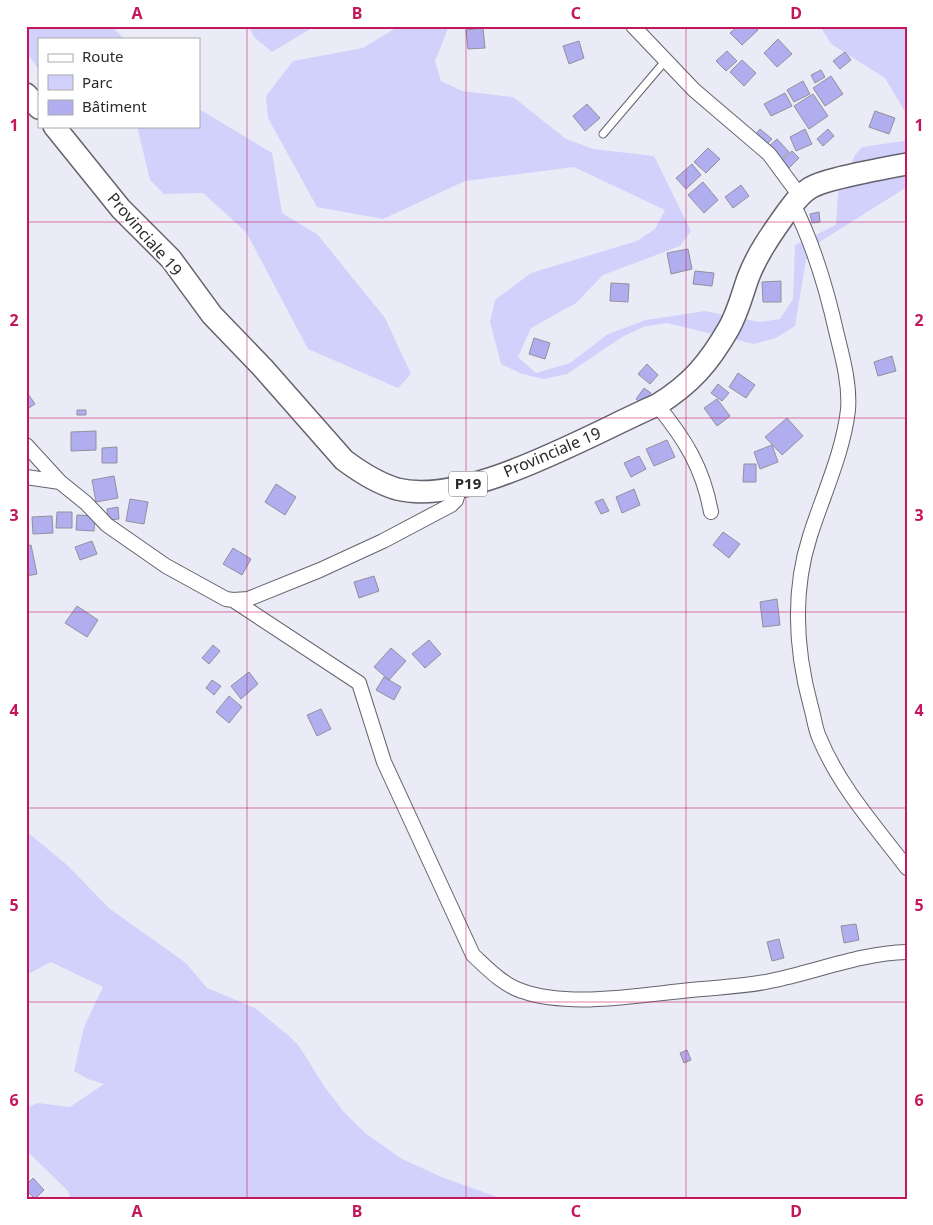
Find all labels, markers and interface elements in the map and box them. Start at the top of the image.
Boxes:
text: A [131,2,143,24]
text: B [352,2,362,24]
text: C [571,2,581,24]
text: D [790,2,802,24]
legend [38,38,200,128]
text: Route [82,46,124,66]
text: Parc [82,72,113,92]
text: Bâtiment [82,96,147,116]
text: 1 [9,114,19,136]
text: 1 [914,114,924,136]
street label: Provinciale 19 [103,188,187,280]
text: 2 [9,309,19,331]
text: 2 [914,309,924,331]
street label: Provinciale 19 [500,422,604,482]
road number: P19 [449,472,487,496]
text: 3 [9,504,19,526]
text: 3 [914,504,924,526]
text: 4 [9,699,19,721]
text: 4 [914,699,924,721]
text: 5 [9,894,19,916]
text: 5 [914,894,924,916]
text: 6 [9,1089,19,1111]
text: 6 [914,1089,924,1111]
text: A [131,1200,143,1222]
text: B [352,1200,362,1222]
text: C [571,1200,581,1222]
text: D [790,1200,802,1222]

